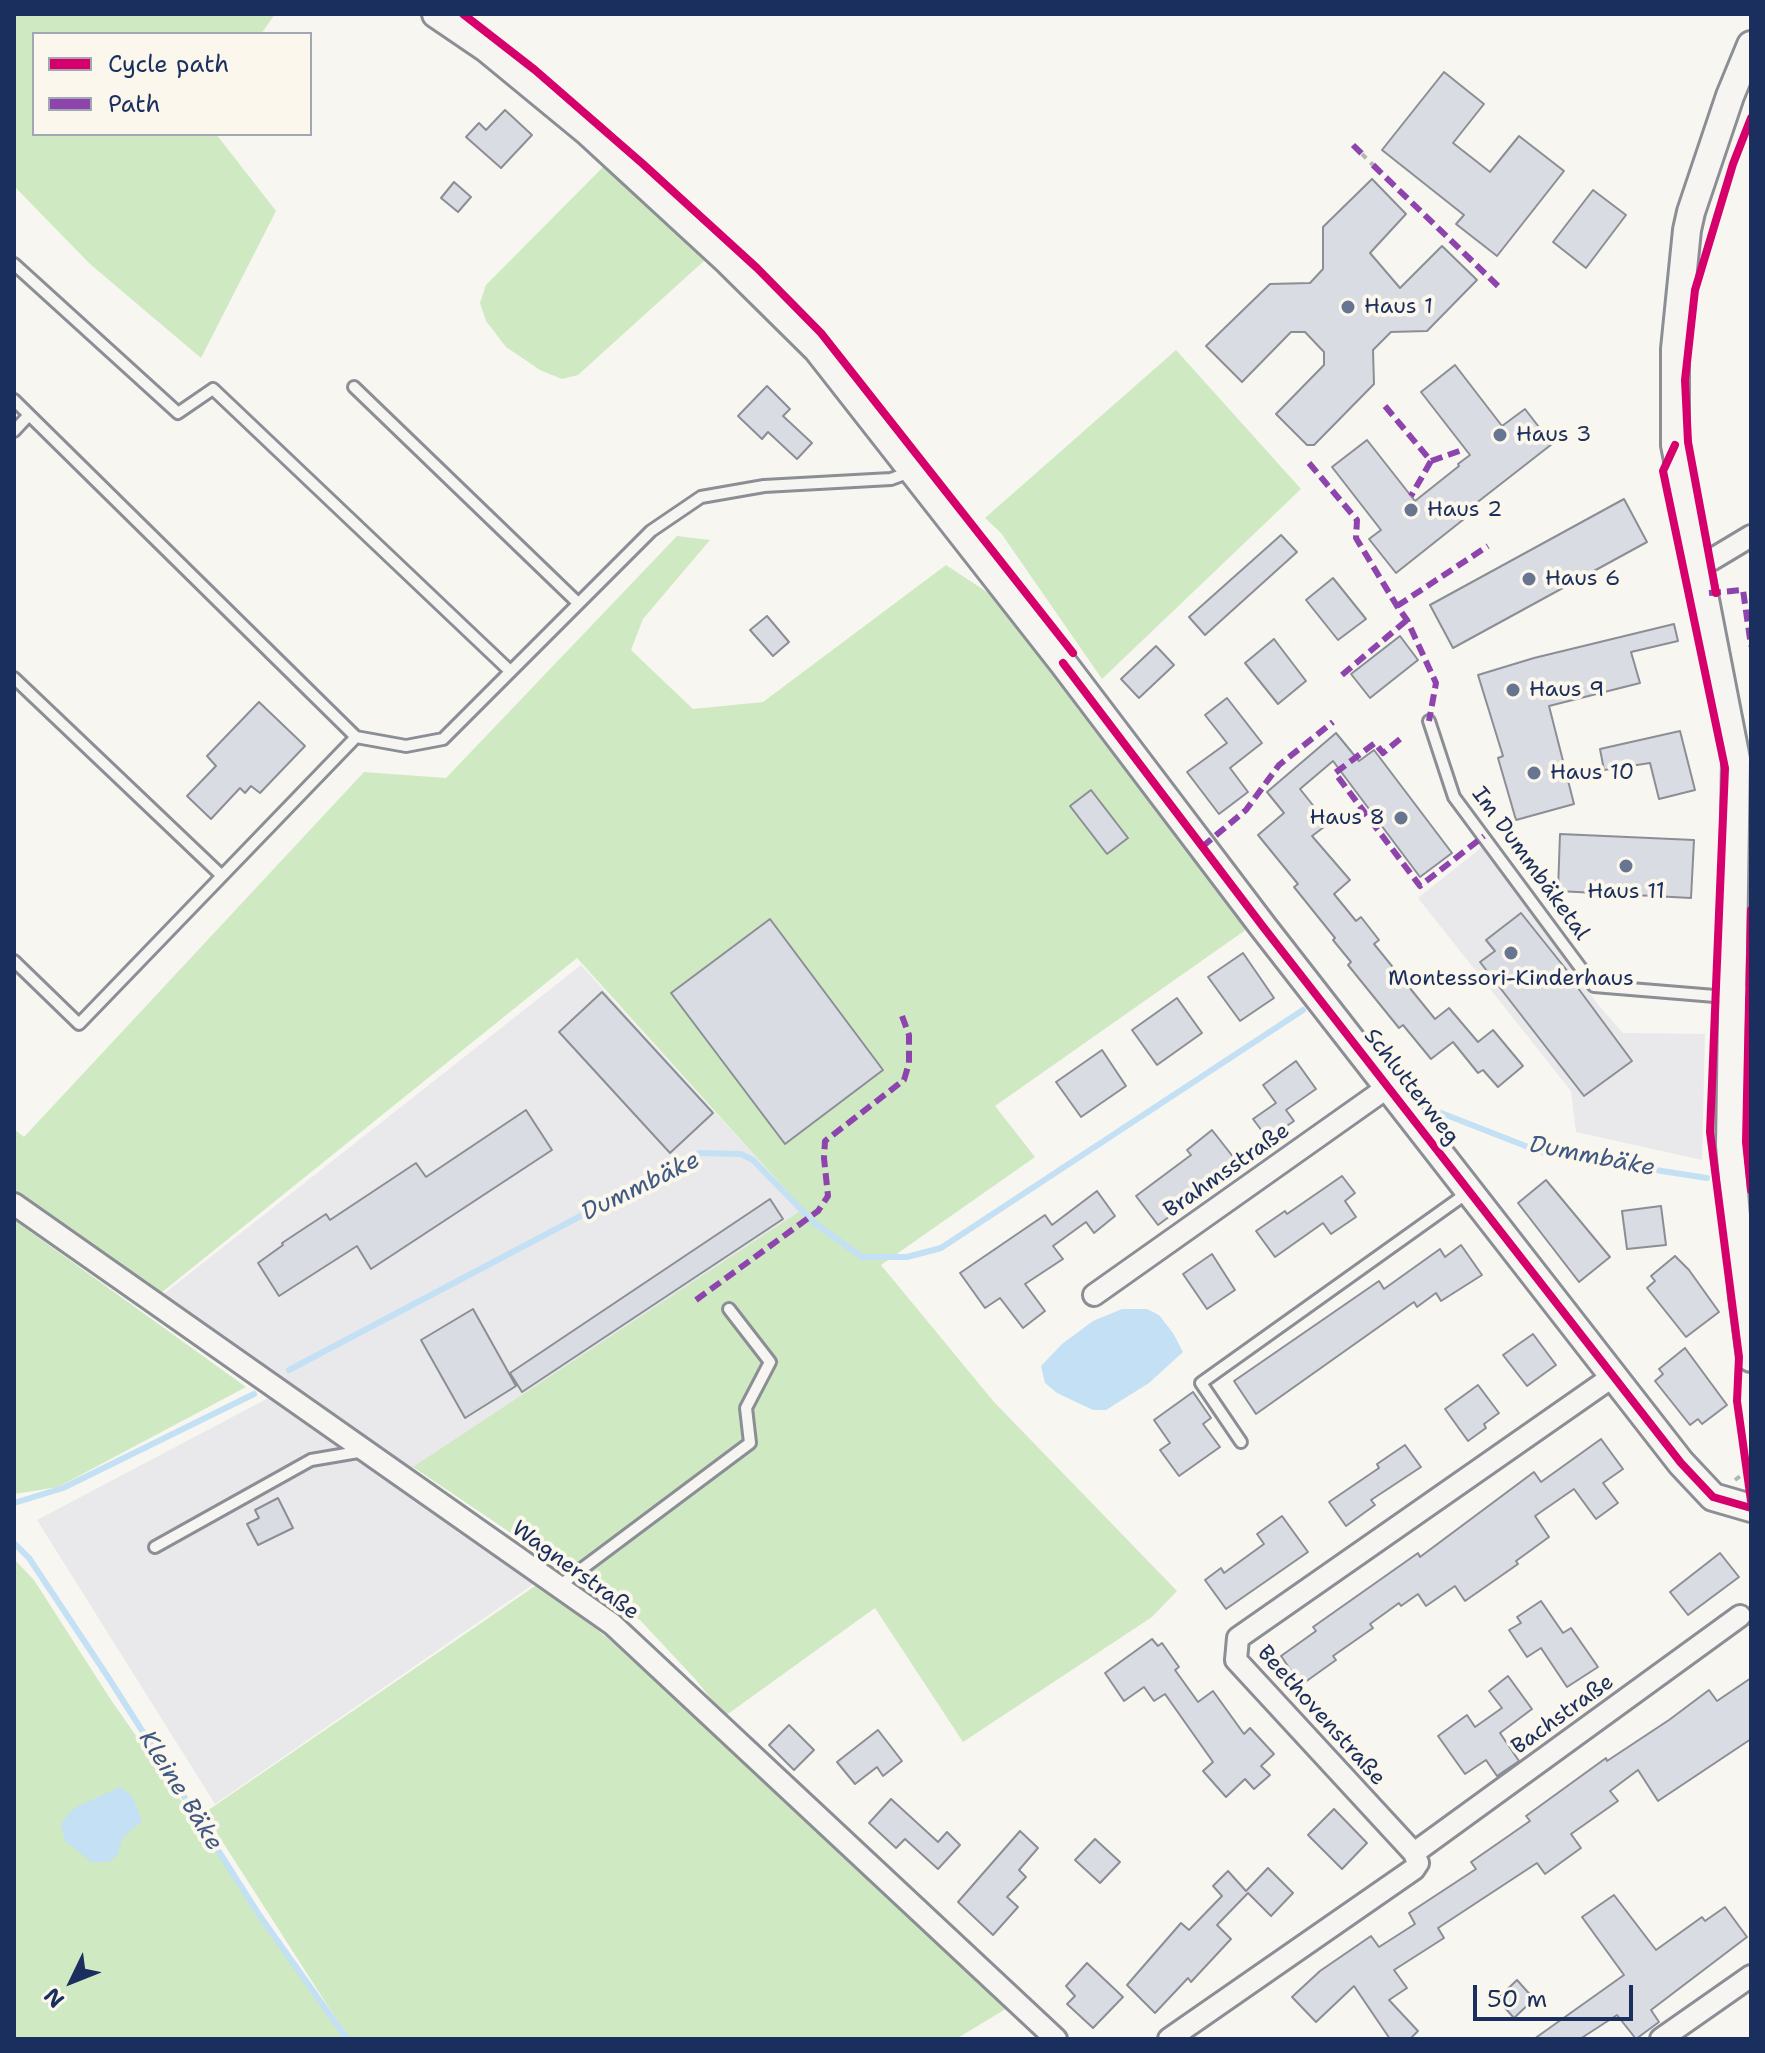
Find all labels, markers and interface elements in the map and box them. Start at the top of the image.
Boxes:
legend [32,32,312,136]
text: Cycle path [108,48,229,80]
text: Path [108,88,160,120]
place label: Haus 1 [1364,294,1433,320]
marker: Haus 1 [1339,298,1357,316]
place label: Haus 3 [1516,422,1591,448]
marker: Haus 3 [1491,426,1509,444]
place label: Haus 2 [1427,497,1502,523]
marker: Haus 2 [1402,501,1420,519]
place label: Haus 6 [1545,566,1620,592]
marker: Haus 6 [1520,570,1538,588]
place label: Haus 9 [1529,677,1604,703]
marker: Haus 9 [1504,681,1522,699]
place label: Haus 10 [1550,760,1634,786]
marker: Haus 10 [1525,764,1543,782]
street label: Im Dummbäketal [1466,782,1594,946]
place label: Haus 8 [1310,805,1385,831]
marker: Haus 8 [1392,809,1410,827]
marker: Haus 11 [1617,857,1635,875]
place label: Haus 11 [1587,879,1665,905]
marker: Montessori-Kinderhaus [1502,944,1520,962]
place label: Montessori-Kinderhaus [1388,966,1634,992]
street label: Schlutterweg [1358,1024,1464,1150]
street label: Brahmsstraße [1159,1118,1295,1224]
water label: Dummbäke [1527,1131,1657,1183]
water label: Dummbäke [577,1146,705,1228]
street label: Wagnerstraße [506,1516,644,1626]
street label: Beethovenstraße [1251,1641,1391,1791]
street label: Bachstraße [1507,1669,1619,1761]
water label: Kleine Bäke [132,1726,228,1856]
north arrow [32,1941,112,2021]
scale bar [1477,1969,1637,2019]
text: N [38,1981,71,2014]
text: 50 m [1487,1983,1547,2015]

